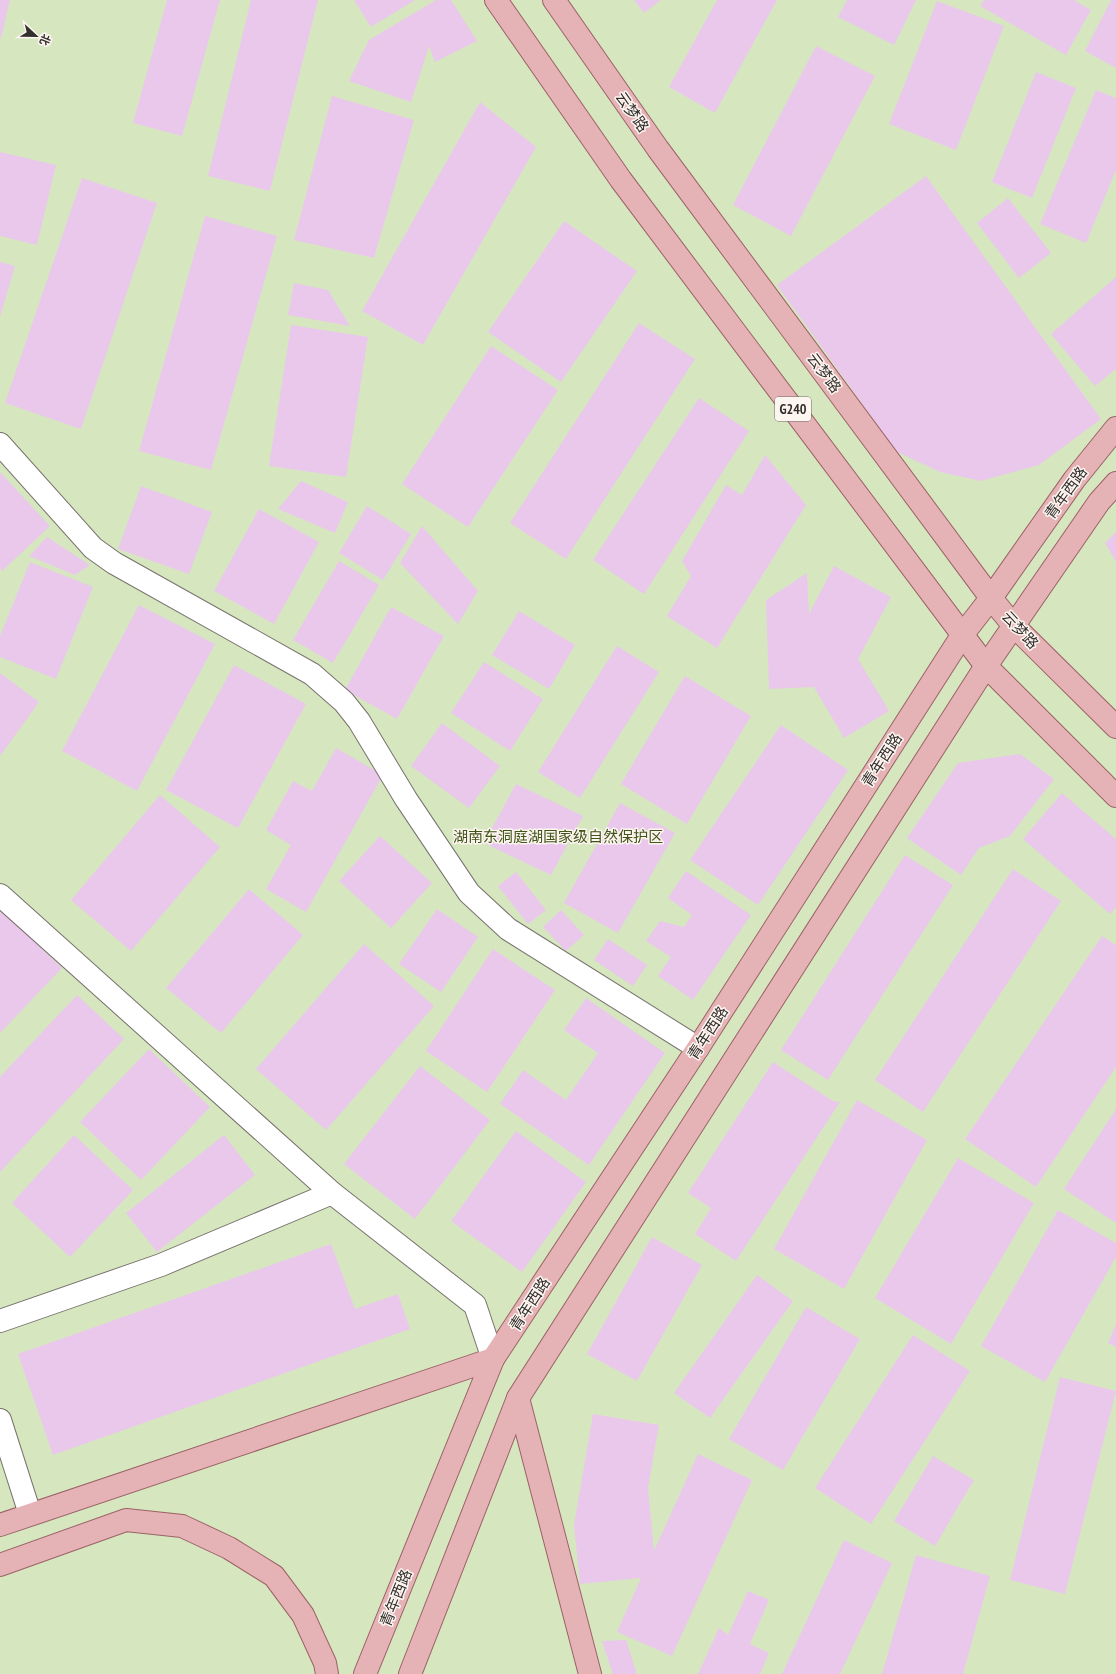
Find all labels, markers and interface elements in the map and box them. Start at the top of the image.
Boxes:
north arrow [16,16,56,56]
text: 北 [37,32,54,47]
street label: 云梦路 [612,88,653,136]
street label: 云梦路 [803,349,846,396]
road number: G240 [775,397,811,421]
street label: 青年西路 [1040,463,1091,523]
street label: 云梦路 [998,607,1043,653]
street label: 青年西路 [857,729,906,790]
park label: 湖南东洞庭湖国家级自然保护区 [453,827,663,846]
street label: 青年西路 [683,1002,732,1063]
street label: 青年西路 [505,1273,554,1334]
street label: 青年西路 [375,1566,416,1629]

